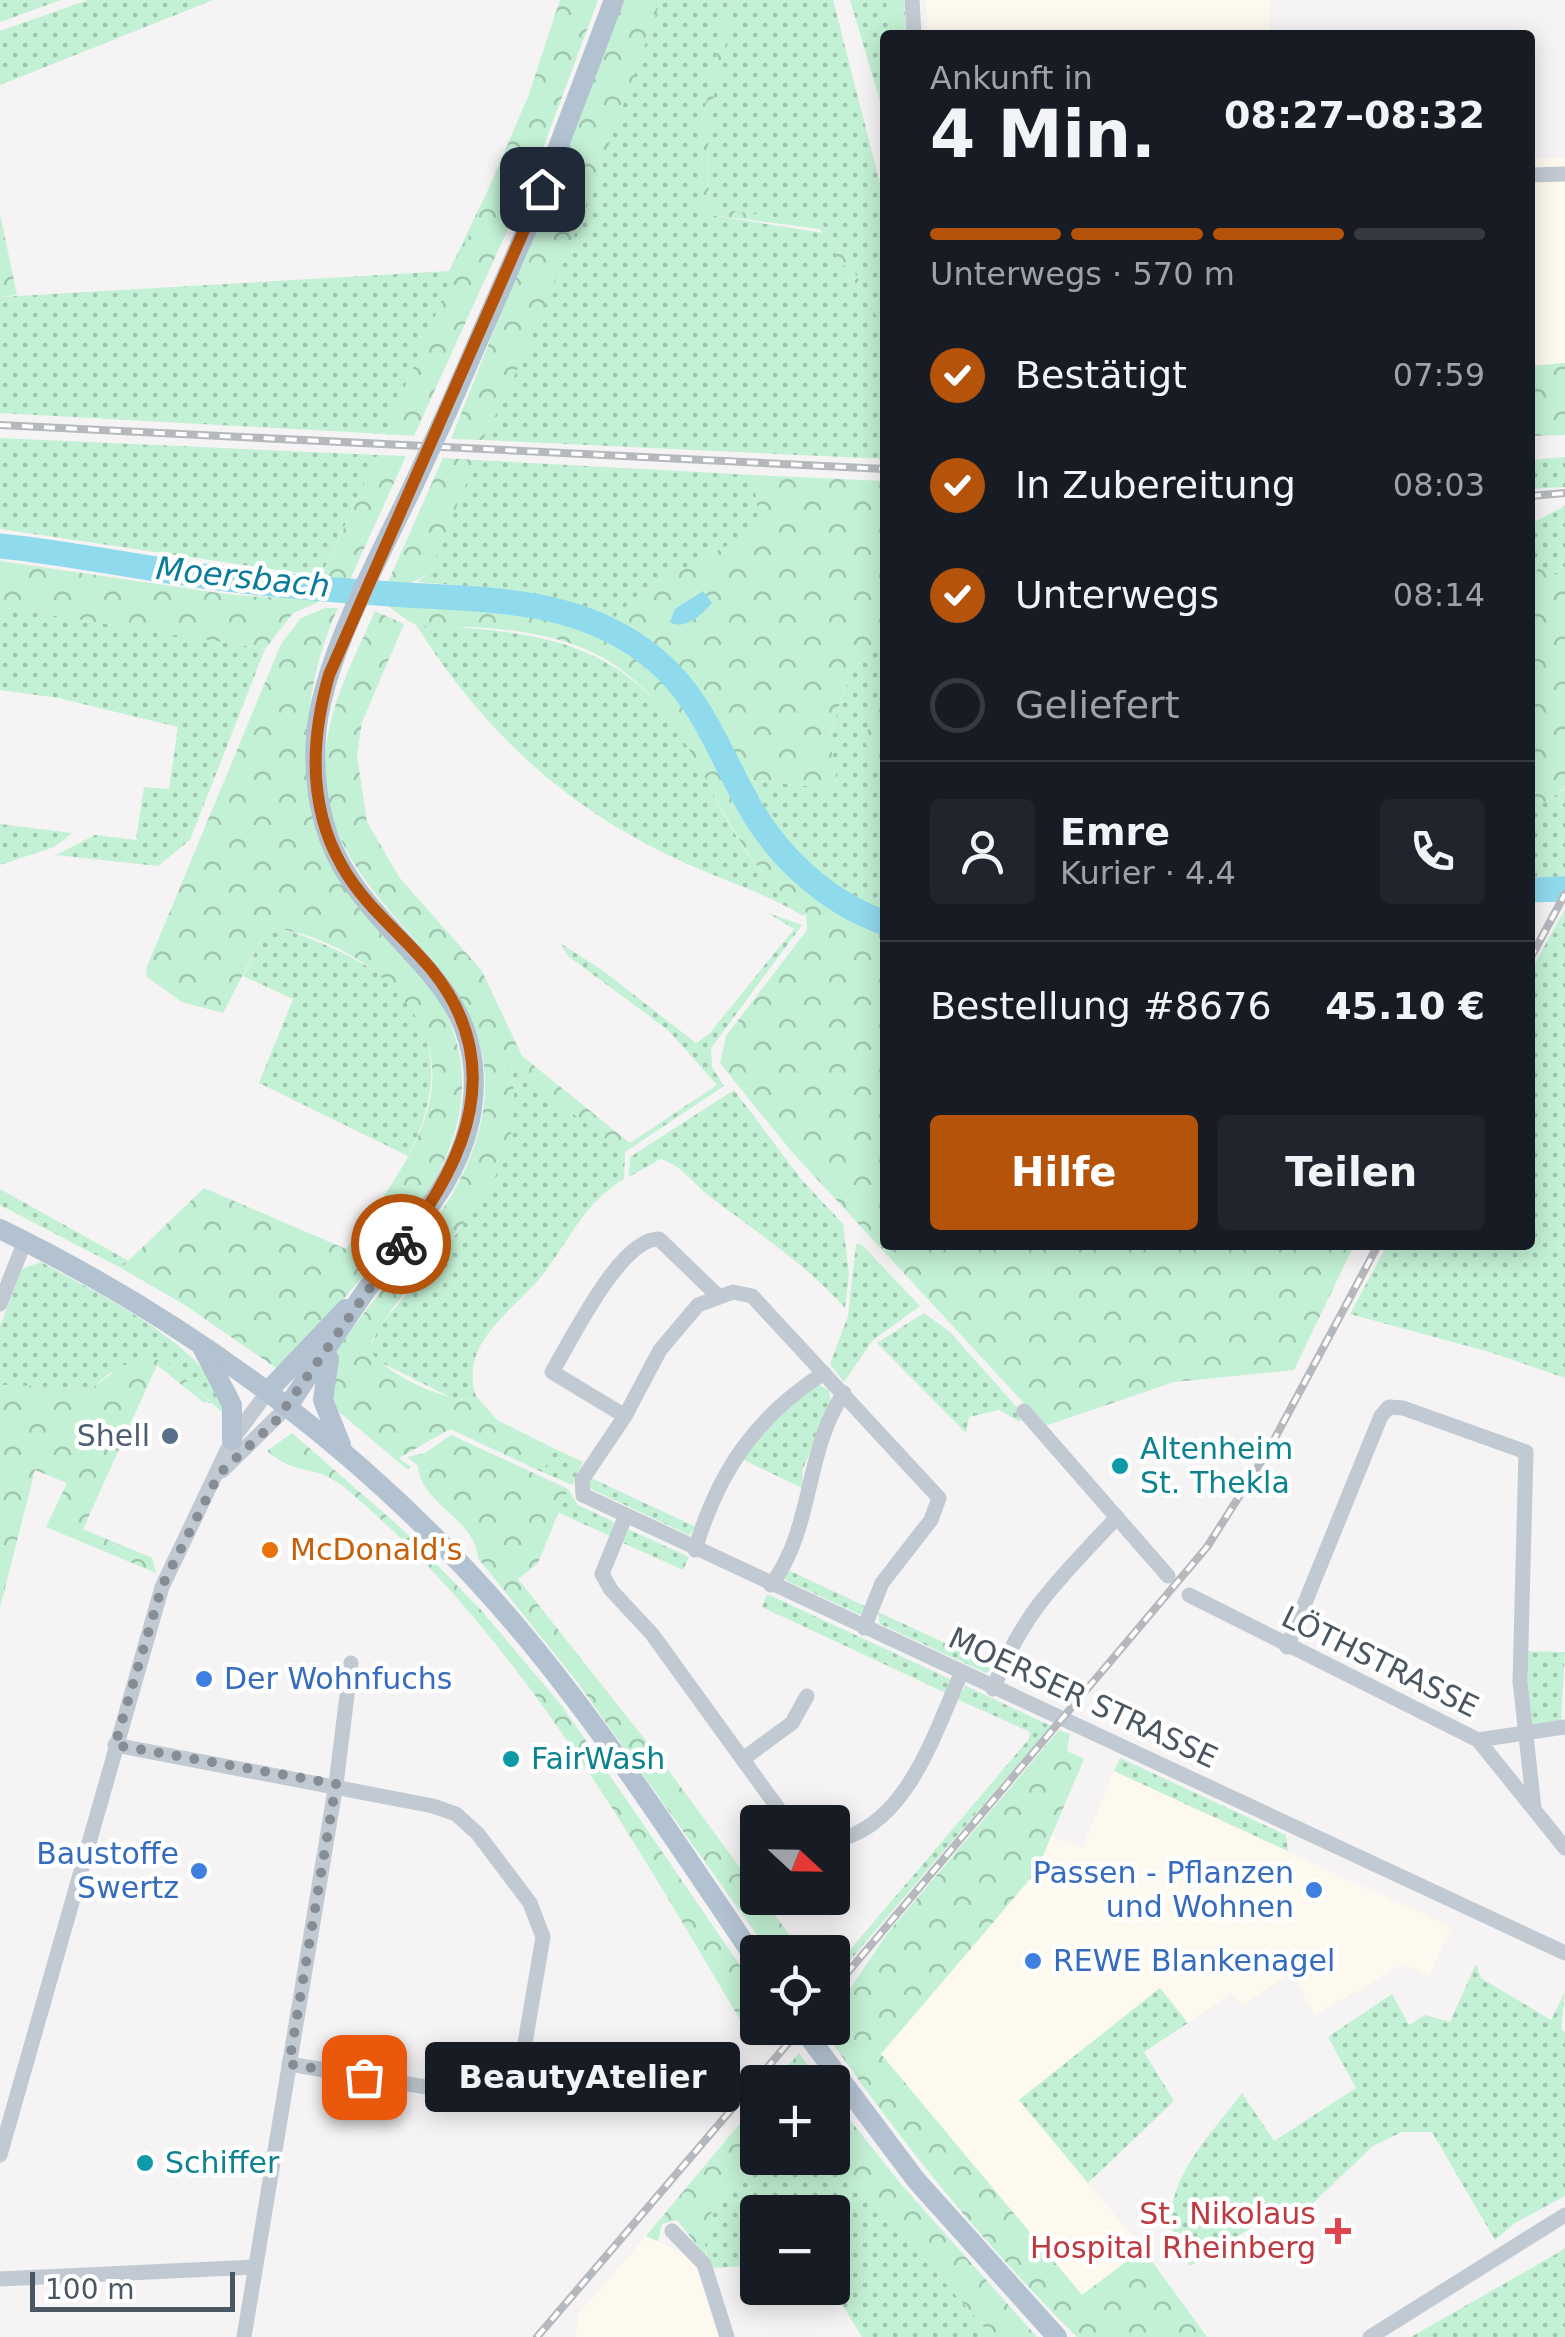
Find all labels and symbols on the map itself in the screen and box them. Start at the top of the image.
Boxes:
pin [500,147,585,232]
water label: Moersbach [154,549,332,605]
courier [351,1194,451,1294]
place label: Shell [77,1418,150,1453]
marker: Shell [159,1425,181,1447]
place label: Altenheim St. Thekla [1140,1431,1293,1500]
marker: Altenheim St. Thekla [1109,1455,1131,1477]
place label: McDonald's [290,1532,463,1567]
marker: McDonald's [259,1539,281,1561]
street label: LÖTHSTRASSE [1276,1599,1484,1724]
street label: MOERSER STRASSE [943,1620,1223,1775]
place label: Der Wohnfuchs [224,1661,452,1696]
marker: Der Wohnfuchs [193,1668,215,1690]
place label: FairWash [531,1741,665,1776]
marker: FairWash [500,1748,522,1770]
north arrow [740,1805,850,1915]
place label: Baustoffe Swertz [36,1836,179,1905]
place label: Passen - Pflanzen und Wohnen [1033,1855,1294,1924]
marker: Baustoffe Swertz [188,1860,210,1882]
marker: Passen - Pflanzen und Wohnen [1303,1879,1325,1901]
place label: REWE Blankenagel [1053,1943,1335,1978]
marker: REWE Blankenagel [1022,1950,1044,1972]
pin [322,2035,407,2120]
callout: BeautyAtelier [424,2042,739,2112]
place label: Schiffer [165,2145,280,2180]
marker: Schiffer [134,2152,156,2174]
place label: St. Nikolaus Hospital Rheinberg [1030,2196,1316,2265]
marker: St. Nikolaus Hospital Rheinberg [1325,2218,1351,2244]
scale bar [30,2267,235,2312]

